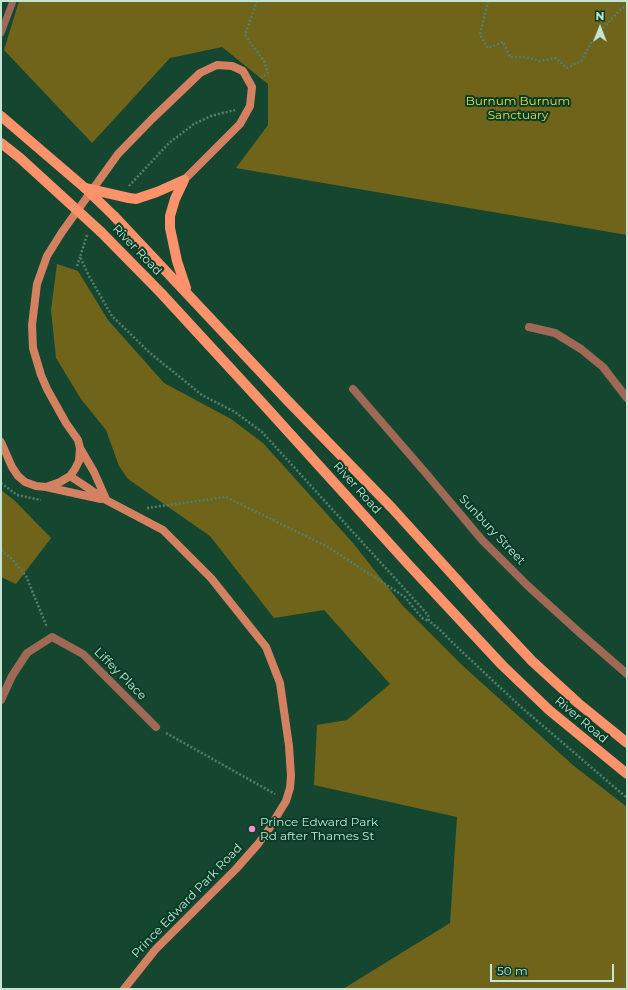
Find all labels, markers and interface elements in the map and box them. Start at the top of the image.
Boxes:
north arrow [580,8,620,48]
text: N [596,9,604,23]
park label: Burnum Burnum Sanctuary [466,94,570,122]
street label: River Road [109,222,165,278]
street label: River Road [330,459,384,517]
street label: Sunbury Street [456,492,528,568]
street label: Liffey Place [91,645,149,703]
street label: River Road [552,694,610,746]
place label: Prince Edward Park Rd after Thames St [260,815,378,843]
marker: Prince Edward Park Rd after Thames St [247,824,257,834]
street label: Prince Edward Park Road [129,841,245,961]
scale bar [492,956,616,982]
text: 50 m [497,963,528,978]

